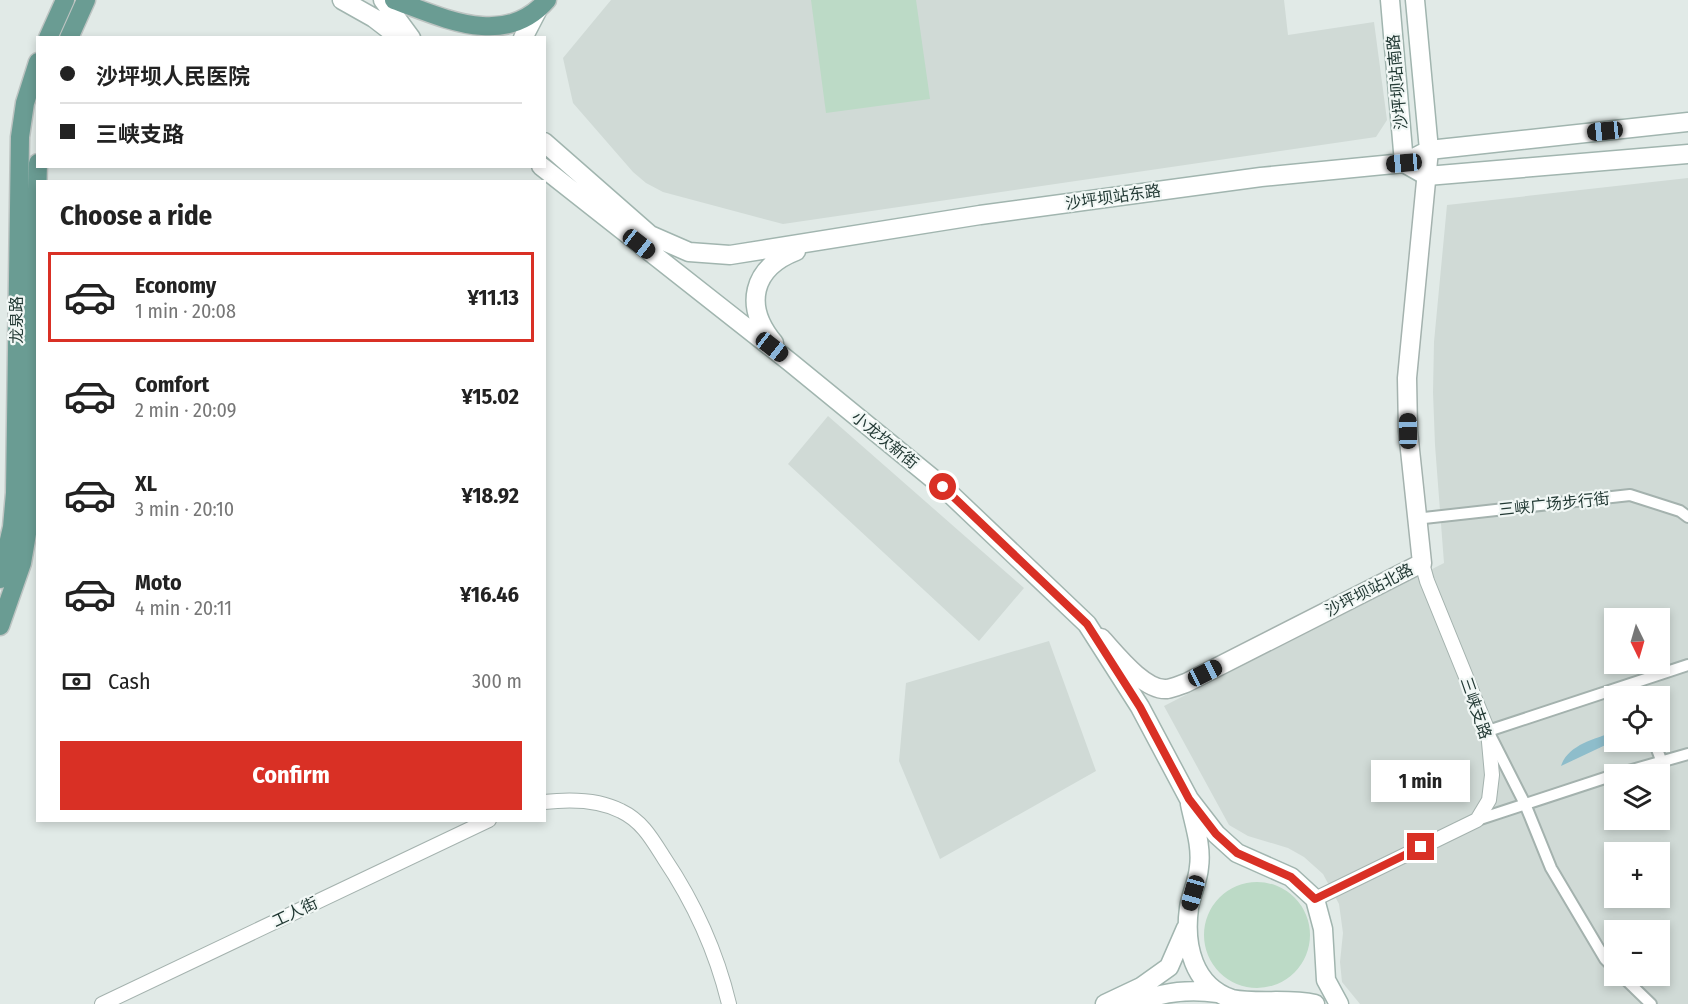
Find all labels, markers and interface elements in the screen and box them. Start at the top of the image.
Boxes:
street label: 沙坪坝站南路 [1383,33,1411,131]
text: 沙坪坝人民医院 [96,63,250,90]
car [1586,120,1624,142]
text: 三峡支路 [96,121,184,148]
car [1385,152,1423,174]
street label: 沙坪坝站东路 [1064,181,1162,213]
text: Choose a ride [60,200,212,232]
car [619,226,659,262]
icon: car [63,270,117,324]
text: Economy [135,272,216,299]
text: ¥11.13 [468,284,519,311]
street label: 龙泉路 [7,296,26,344]
text: 1 min · 20:08 [135,299,236,323]
car [752,329,792,365]
icon: car [63,369,117,423]
text: Comfort [135,371,209,398]
text: ¥15.02 [461,383,519,410]
text: 2 min · 20:09 [135,398,237,422]
street label: 小龙坎新街 [848,407,922,473]
car [1399,413,1417,449]
icon: car [63,468,117,522]
text: XL [135,470,157,497]
route start [929,473,956,500]
text: ¥18.92 [462,482,519,509]
street label: 三峡广场步行街 [1497,489,1611,519]
text: 3 min · 20:10 [135,497,234,521]
street label: 沙坪坝站北路 [1322,560,1416,620]
icon: car [63,567,117,621]
text: Moto [135,569,182,596]
text: ¥16.46 [460,581,519,608]
text: 4 min · 20:11 [135,596,232,620]
north arrow [1604,608,1670,674]
map controls [1604,608,1670,986]
car [1185,657,1225,689]
icon: cash [60,665,93,698]
text: Cash [108,668,151,695]
text: 300 m [472,669,522,693]
street label: 三峡支路 [1457,675,1495,741]
button: locate [1604,686,1670,752]
button: Confirm [60,741,522,810]
callout: 1 min [1372,760,1470,802]
button: layers [1604,764,1670,830]
text: 1 min [1399,769,1442,793]
route end [1407,833,1434,860]
button: + [1604,842,1670,908]
car [1179,873,1207,913]
street label: 工人街 [269,893,321,931]
button: − [1604,920,1670,986]

